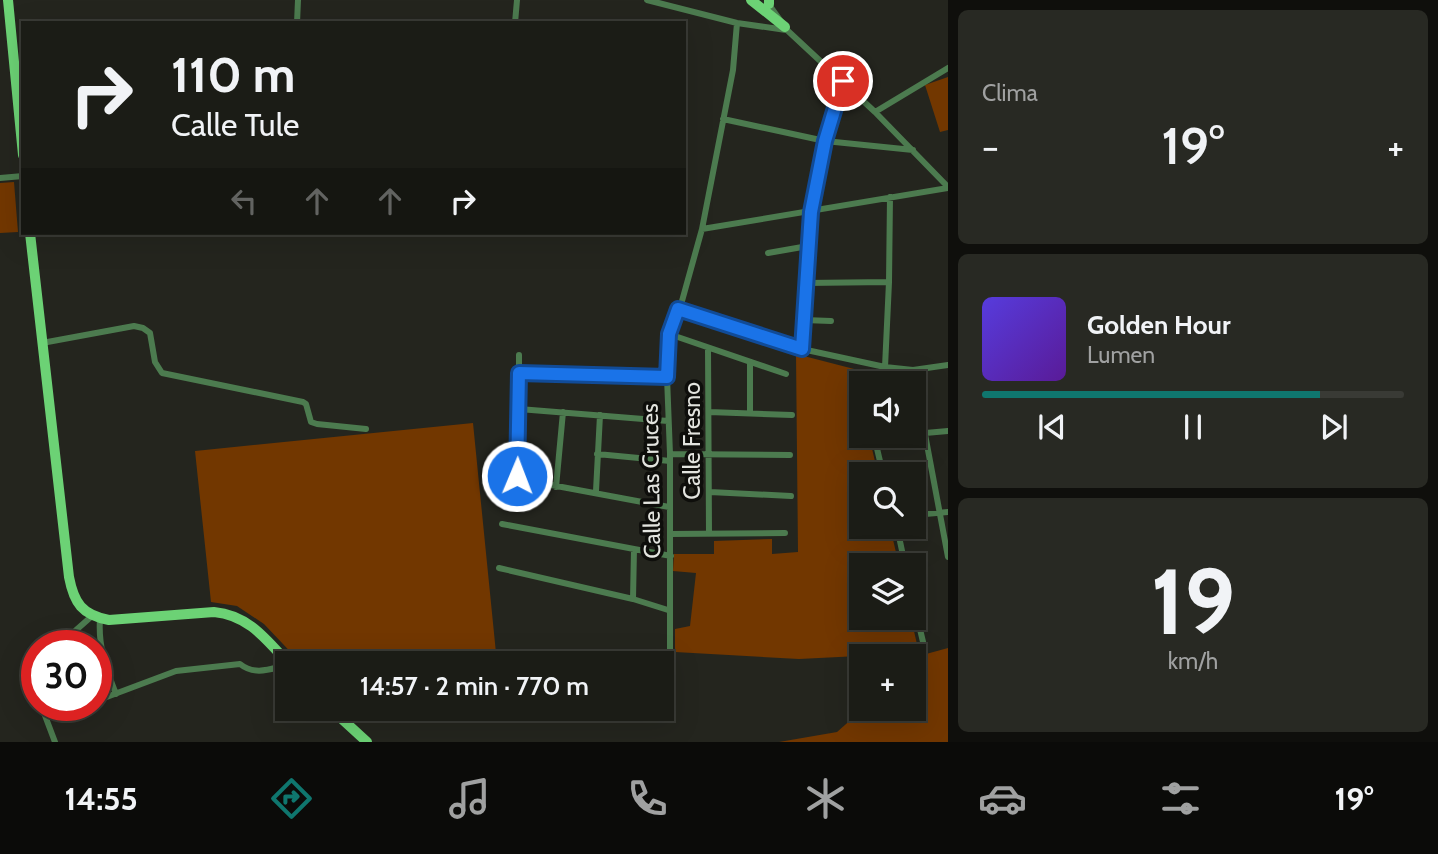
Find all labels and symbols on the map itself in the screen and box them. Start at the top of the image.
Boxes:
pin [813,51,873,111]
street label: Calle Fresno [678,382,706,500]
street label: Calle Las Cruces [636,403,666,559]
position arrow [480,439,554,513]
speed limit sign: 30 [21,630,112,721]

